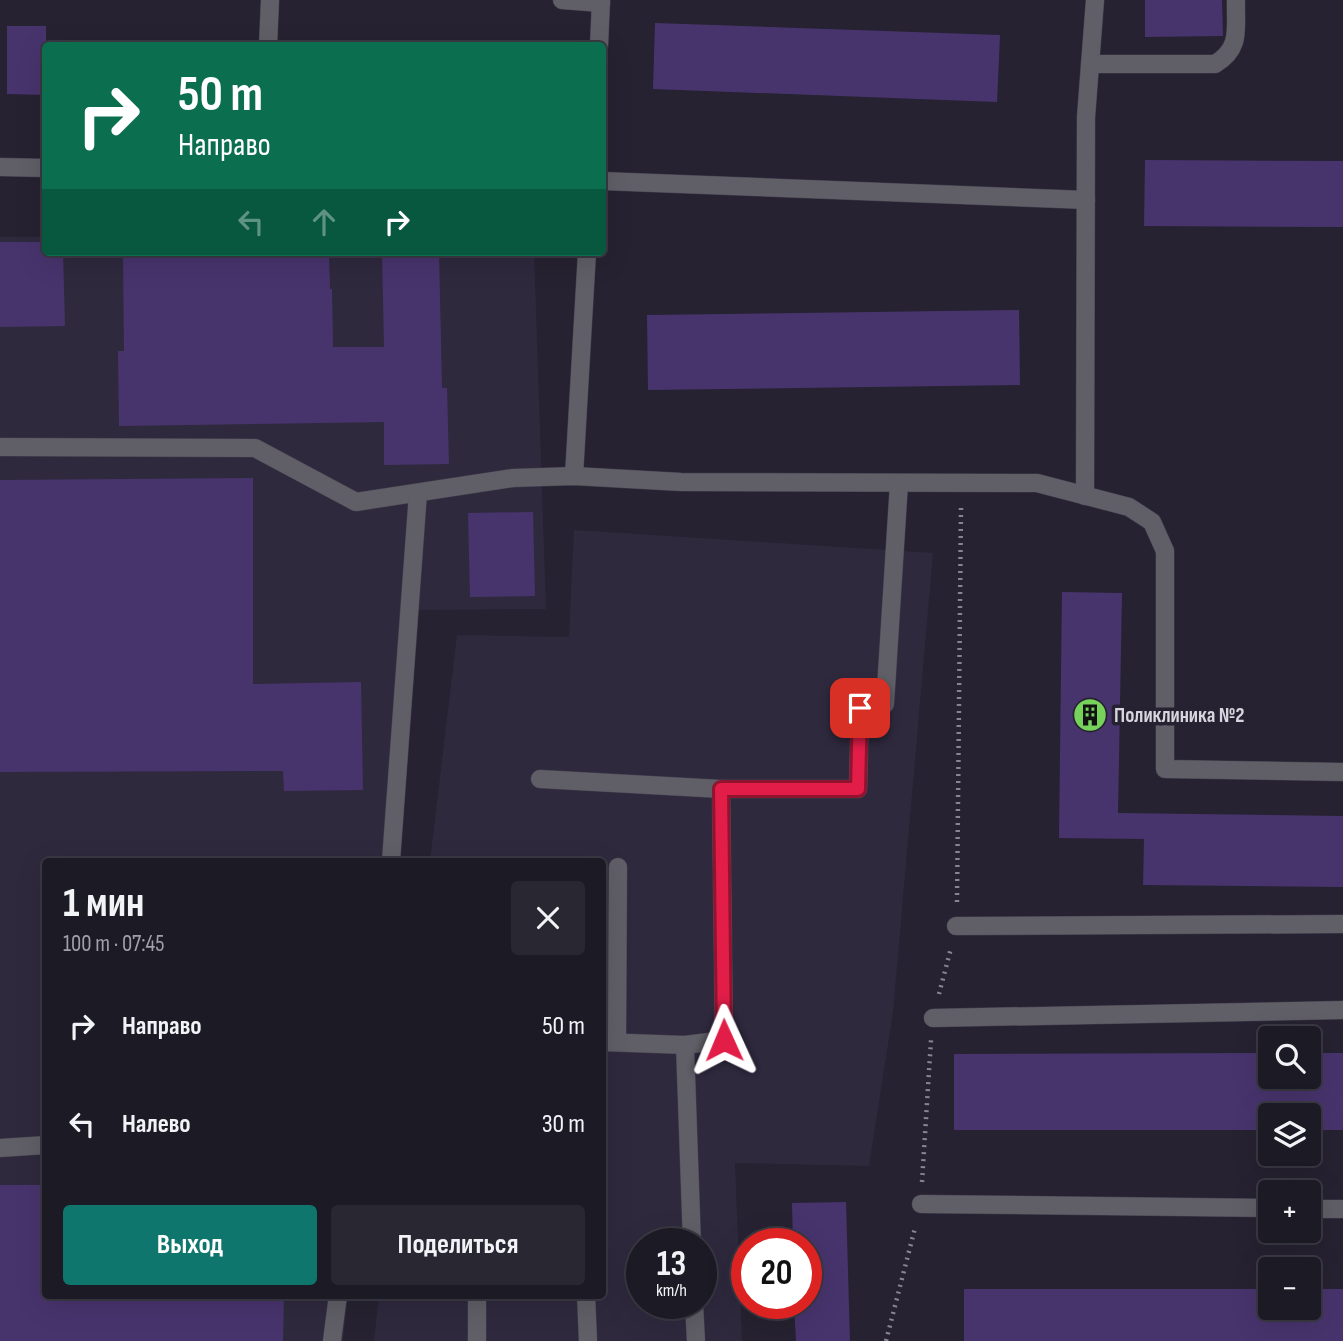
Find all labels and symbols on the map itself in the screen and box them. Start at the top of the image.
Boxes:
pin [830,678,890,738]
building icon: Поликлиника №2 [1071,696,1109,734]
place label: Поликлиника №2 [1114,703,1244,728]
position arrow [687,1003,761,1077]
speed limit sign: 20 [731,1228,822,1319]

